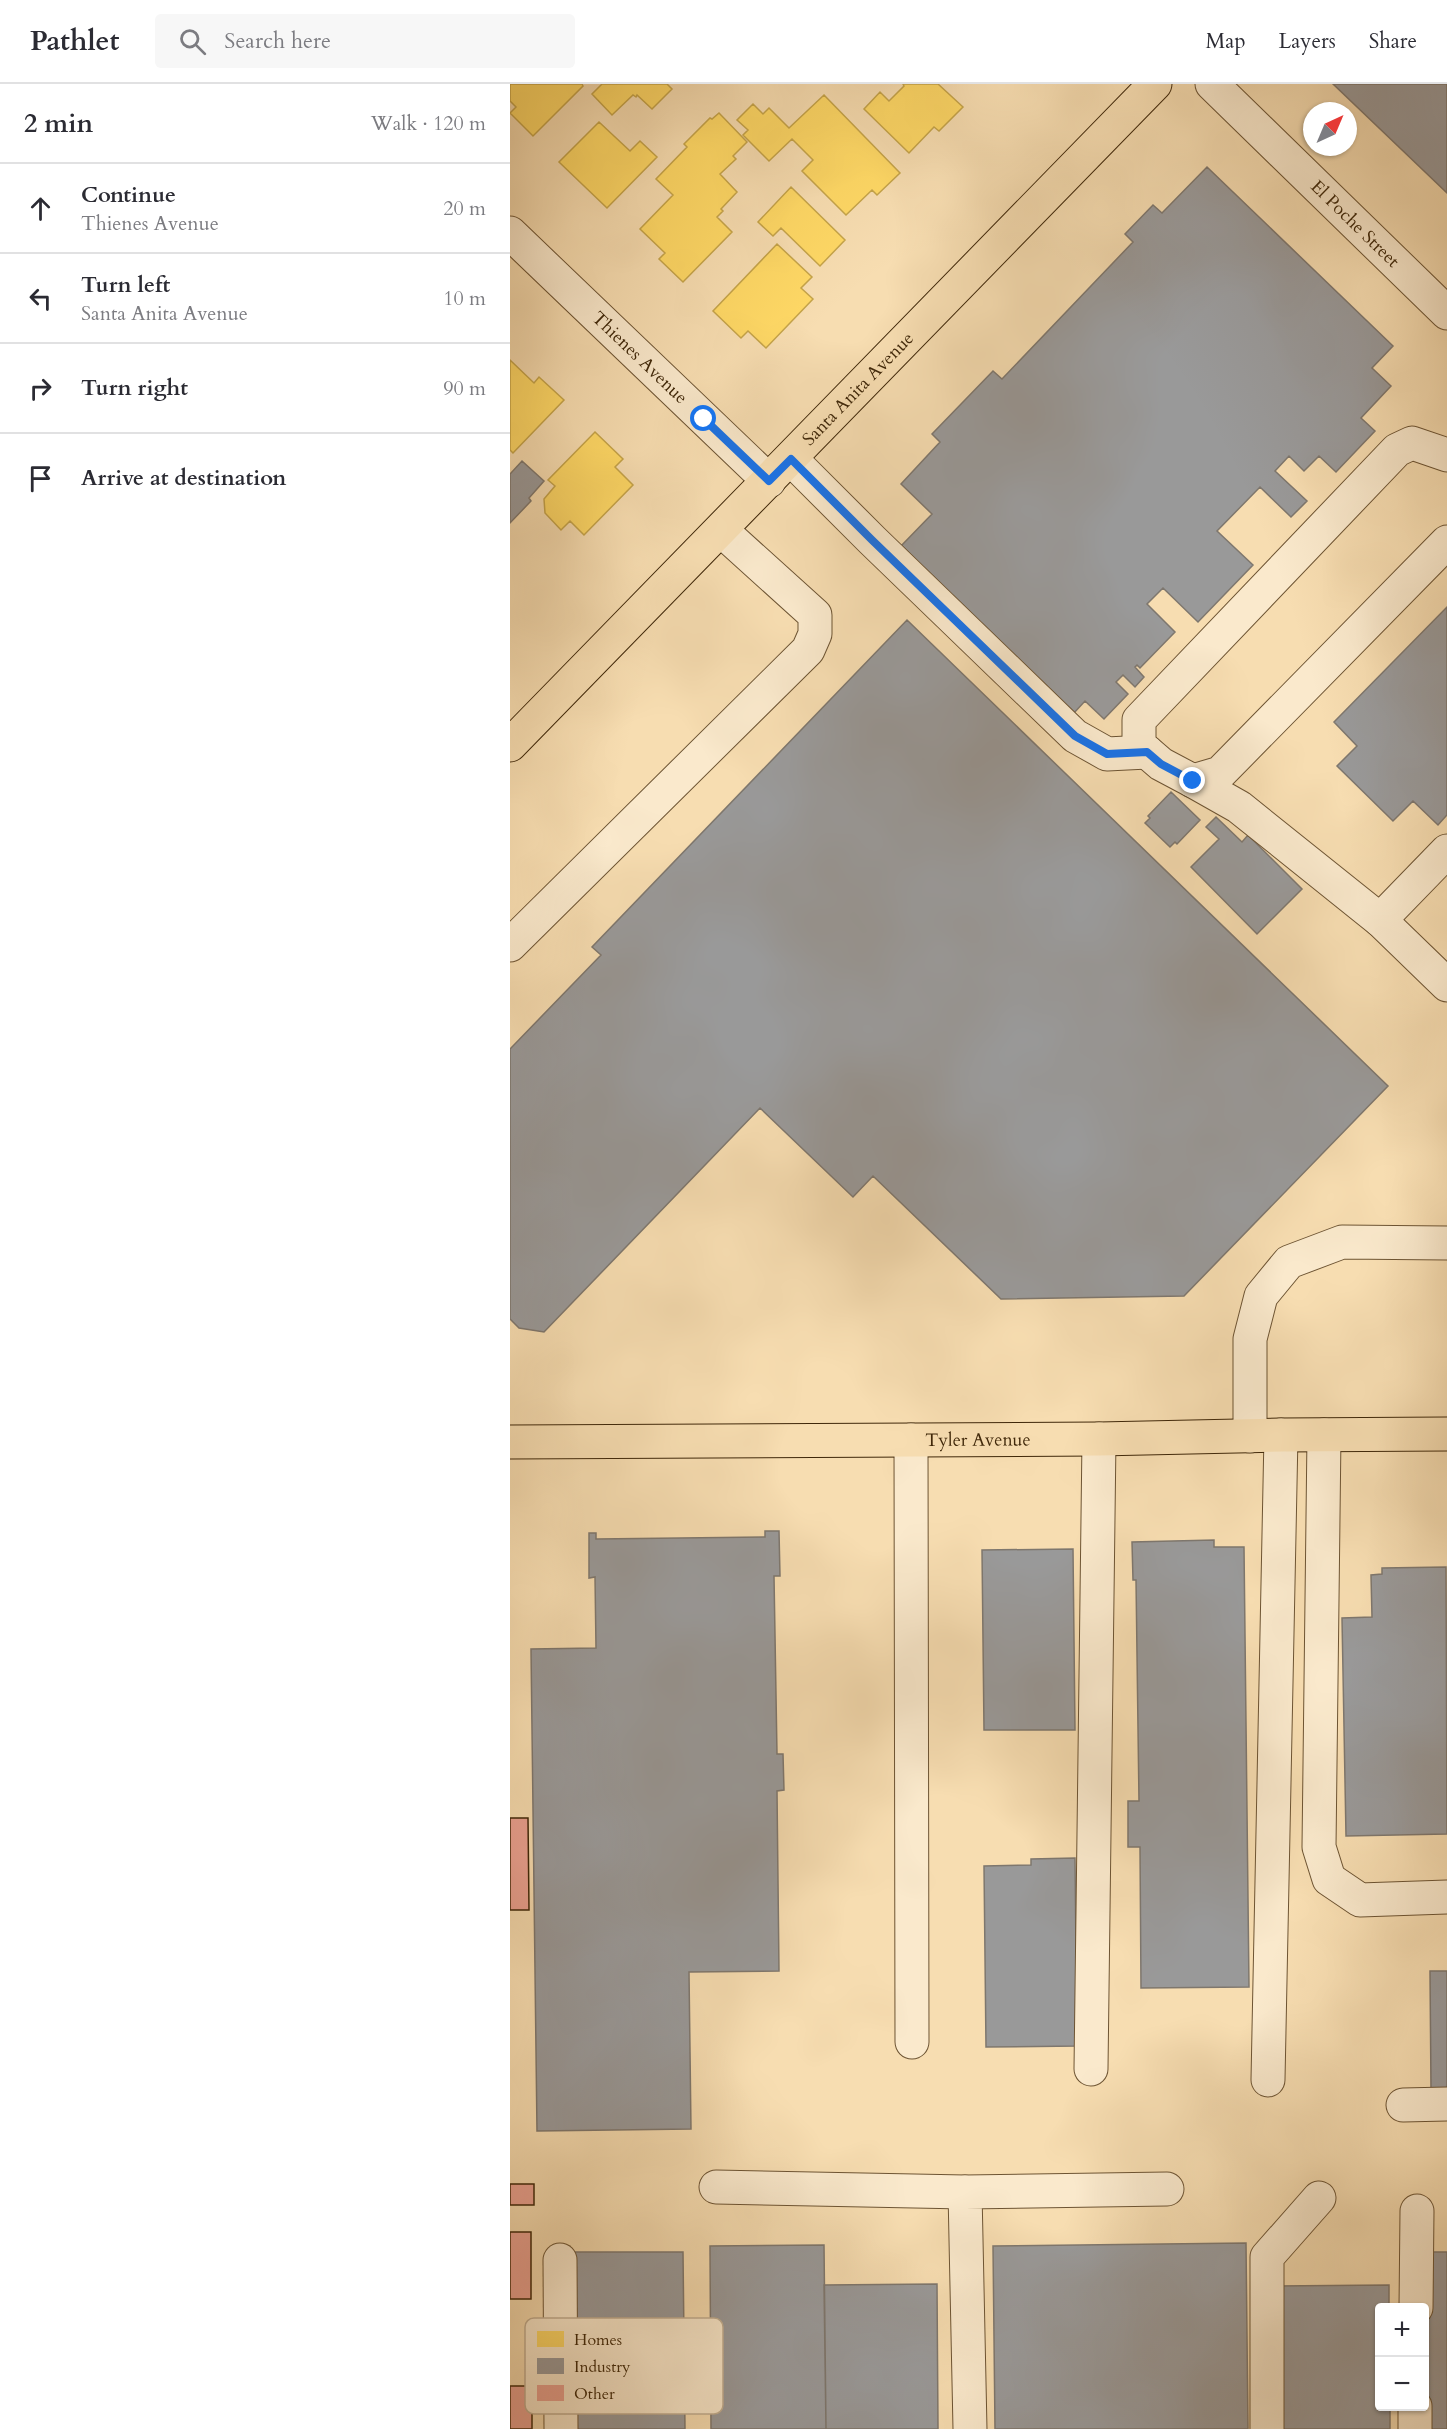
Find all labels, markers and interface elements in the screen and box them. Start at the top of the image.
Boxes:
search box [155,14,575,68]
text: Pathlet [30,22,119,60]
icon: search [176,25,209,58]
text: Search here [224,26,331,56]
text: Map [1206,27,1246,56]
text: Layers [1279,27,1336,56]
text: Share [1369,27,1417,56]
north arrow [1303,102,1357,156]
text: 2 min [24,106,93,141]
text: Walk · 120 m [371,110,486,137]
street label: El Poche Street [1305,175,1405,273]
text: Continue [81,180,176,210]
icon: ahead [24,192,57,225]
text: 20 m [443,195,486,222]
text: Thienes Avenue [81,210,219,237]
text: Turn left [81,270,170,300]
icon: left [24,282,57,315]
text: 10 m [443,285,486,312]
text: Santa Anita Avenue [81,300,248,327]
street label: Thienes Avenue [586,306,693,410]
street label: Santa Anita Avenue [797,326,920,451]
icon: right [24,372,57,405]
text: Turn right [81,373,188,403]
text: 90 m [443,375,486,402]
route start [690,405,716,431]
icon: arrive [24,462,57,495]
text: Arrive at destination [81,463,286,493]
route end [1179,767,1205,793]
street label: Tyler Avenue [925,1427,1031,1453]
map controls [1375,2303,1429,2411]
button: + [1375,2303,1429,2357]
legend [525,2318,723,2414]
text: Homes [574,2329,622,2351]
text: Industry [574,2356,631,2378]
button: − [1375,2357,1429,2411]
text: Other [574,2383,615,2405]

